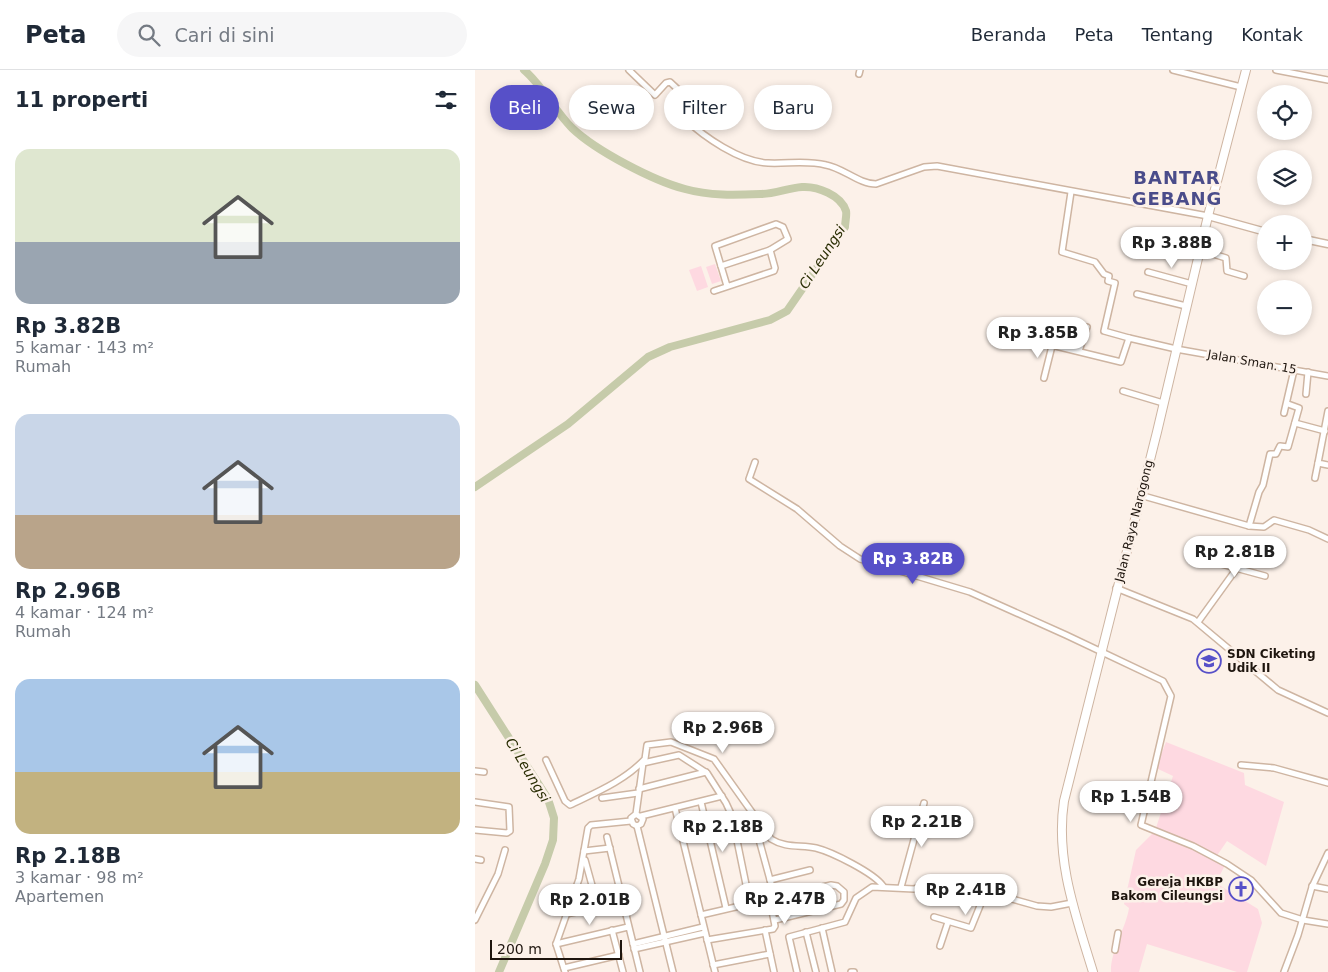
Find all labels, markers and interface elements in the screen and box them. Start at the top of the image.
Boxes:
search box [117,12,467,57]
text: Peta [25,21,87,49]
icon: search [135,21,163,49]
text: Cari di sini [175,24,274,46]
text: Beranda [971,24,1046,45]
text: Peta [1074,24,1114,45]
text: Tentang [1142,24,1213,45]
text: Kontak [1241,24,1303,45]
chip: Beli [490,85,559,130]
chip: Sewa [569,85,654,130]
chip: Filter [664,85,744,130]
chip: Baru [754,85,832,130]
map controls [1257,85,1312,335]
button: locate [1257,85,1312,140]
icon: filters [432,86,460,114]
text: 11 properti [15,88,148,112]
button: layers [1257,150,1312,205]
district label: BANTAR GEBANG [1132,167,1222,209]
icon: home [193,182,283,272]
button: + [1257,215,1312,270]
water label: Ci Leungsi [796,222,848,292]
pin: Rp 3.88B [1120,226,1224,269]
text: Rp 3.88B [1131,233,1213,252]
button: − [1257,280,1312,335]
text: Rp 3.82B [15,314,121,338]
pin: Rp 3.85B [986,316,1090,359]
text: Rp 3.85B [997,323,1079,342]
text: 5 kamar · 143 m² [15,338,154,357]
street label: Jalan Sman. 15 [1205,347,1298,377]
text: Rumah [15,357,71,376]
icon: home [193,447,283,537]
street label: Jalan Raya Narogong [1112,459,1156,584]
pin: Rp 2.81B [1183,536,1287,578]
pin: Rp 3.82B [861,542,965,585]
text: Rp 2.81B [1194,542,1276,561]
text: Rp 3.82B [872,549,954,568]
text: Rp 2.96B [15,579,121,603]
text: 4 kamar · 124 m² [15,603,154,622]
text: Rumah [15,622,71,641]
place label: SDN Ciketing Udik II [1227,647,1316,675]
school or university icon: SDN Ciketing Udik II [1196,648,1222,674]
icon: home [193,712,283,802]
pin: Rp 2.96B [671,712,775,754]
text: Rp 2.96B [682,718,764,737]
water label: Ci Leungsi [503,735,554,805]
pin: Rp 1.54B [1079,780,1183,823]
text: Rp 1.54B [1090,787,1172,806]
pin: Rp 2.21B [870,806,974,848]
pin: Rp 2.18B [671,810,775,853]
text: Rp 2.21B [881,812,963,831]
text: Rp 2.18B [682,817,764,836]
text: Rp 2.18B [15,844,121,868]
text: 3 kamar · 98 m² [15,868,144,887]
pin: Rp 2.41B [914,874,1018,916]
place label: Gereja HKBP Bakom Cileungsi [1111,875,1223,903]
church icon: Gereja HKBP Bakom Cileungsi [1228,876,1254,902]
text: Rp 2.41B [925,880,1007,899]
pin: Rp 2.47B [733,882,837,925]
pin: Rp 2.01B [538,884,642,926]
text: Apartemen [15,887,104,906]
text: Rp 2.47B [744,889,826,908]
text: Rp 2.01B [549,890,631,909]
scale bar [490,937,623,960]
text: 200 m [497,941,542,957]

